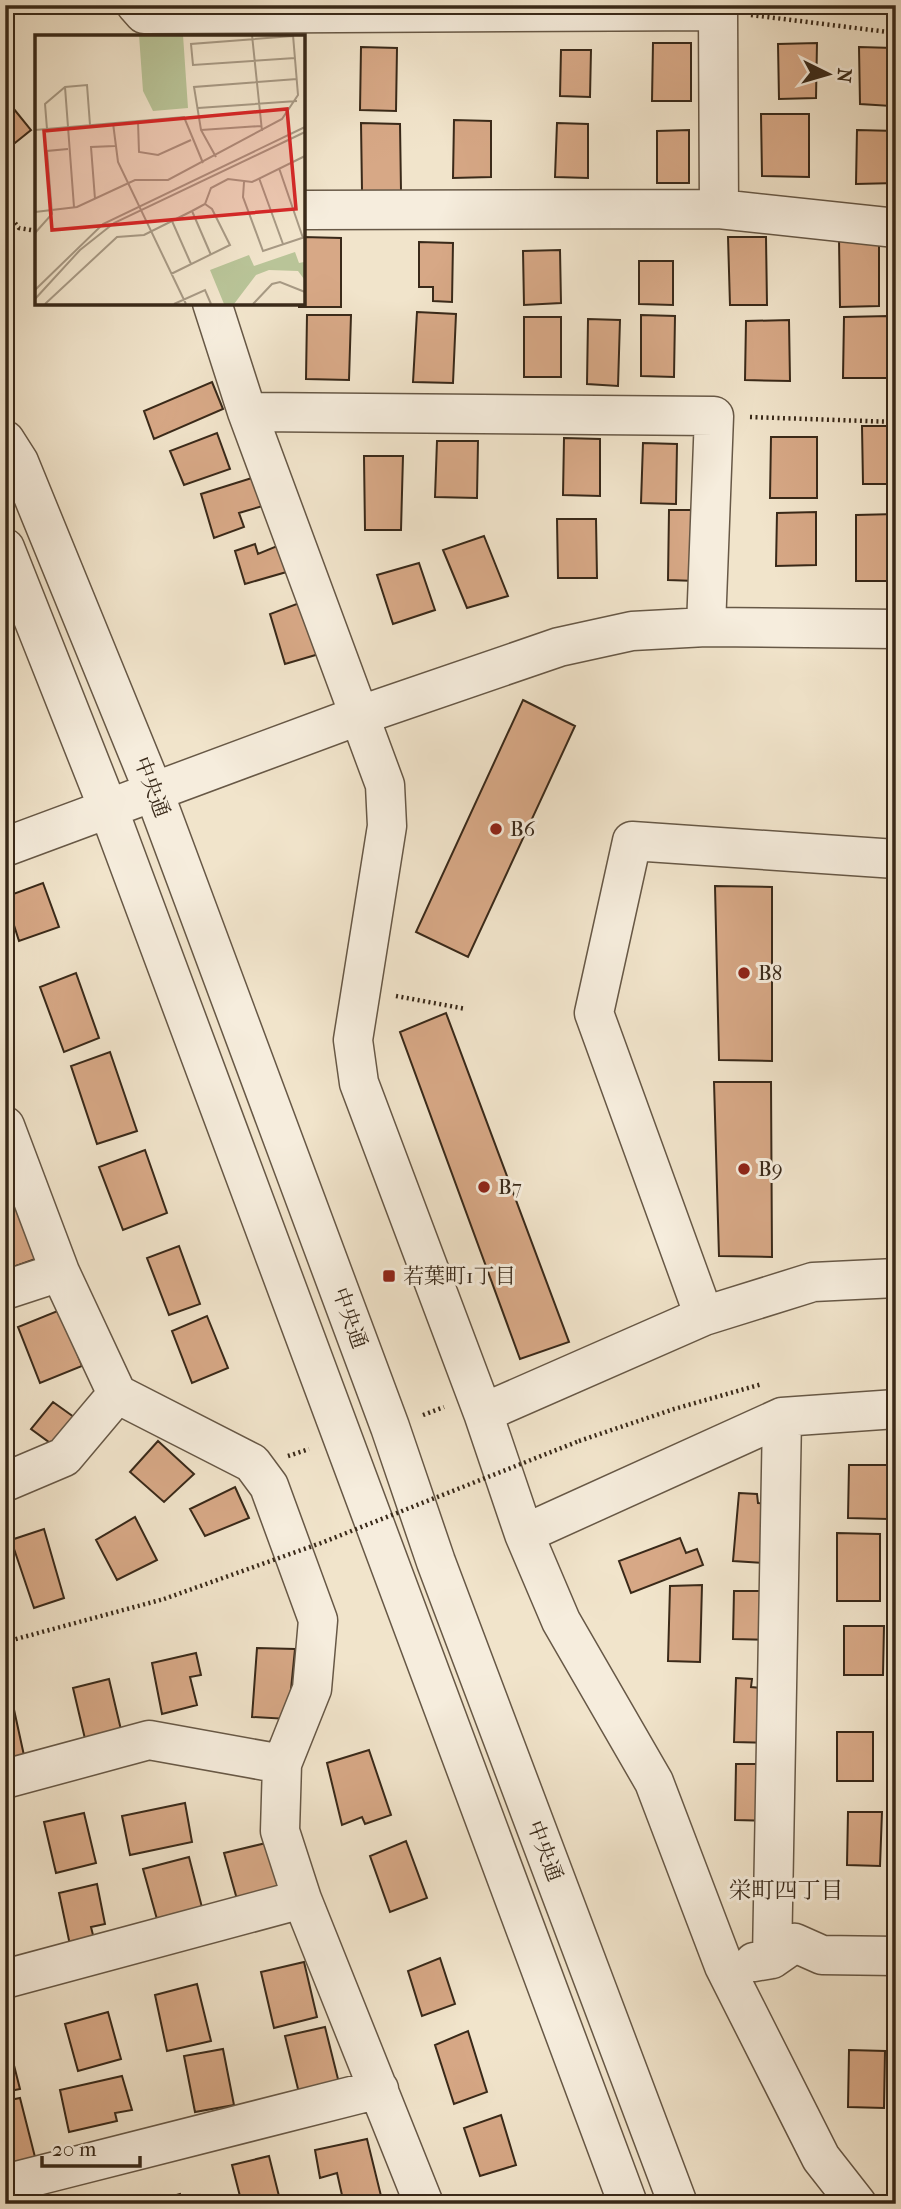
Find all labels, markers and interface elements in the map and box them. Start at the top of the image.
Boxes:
inset map [35,35,304,304]
north arrow [792,38,862,108]
text: N [832,67,856,84]
street label: 中央通 [130,753,174,821]
place label: B6 [510,817,536,841]
marker: B6 [488,821,504,837]
place label: B8 [758,961,782,985]
marker: B8 [736,965,752,981]
place label: B9 [758,1157,783,1181]
marker: B9 [736,1161,752,1177]
place label: B7 [498,1175,522,1199]
marker: B7 [476,1179,492,1195]
place label: 若葉町1丁目 [403,1264,516,1288]
marker: 若葉町1丁目 [381,1268,397,1284]
street label: 中央通 [328,1284,372,1352]
street label: 中央通 [523,1817,567,1885]
district label: 栄町四丁目 [729,1877,844,1904]
scale bar [42,2125,140,2169]
text: 20 m [52,2137,97,2161]

